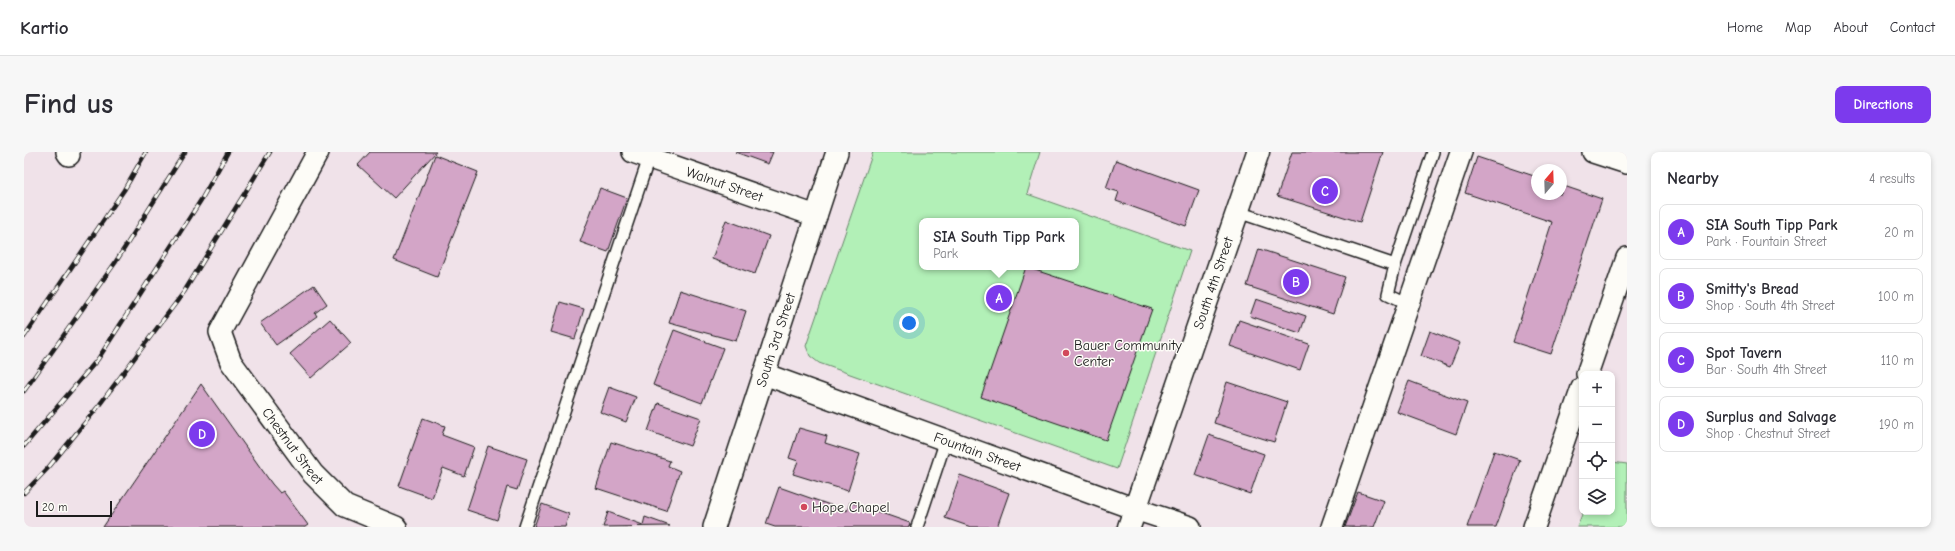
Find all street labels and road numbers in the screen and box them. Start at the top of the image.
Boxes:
street label: Walnut Street [684,163,766,206]
street label: South 4th Street [1190,234,1237,332]
street label: South 3rd Street [753,290,800,389]
street label: Chestnut Street [258,404,327,489]
street label: Fountain Street [931,429,1024,476]

